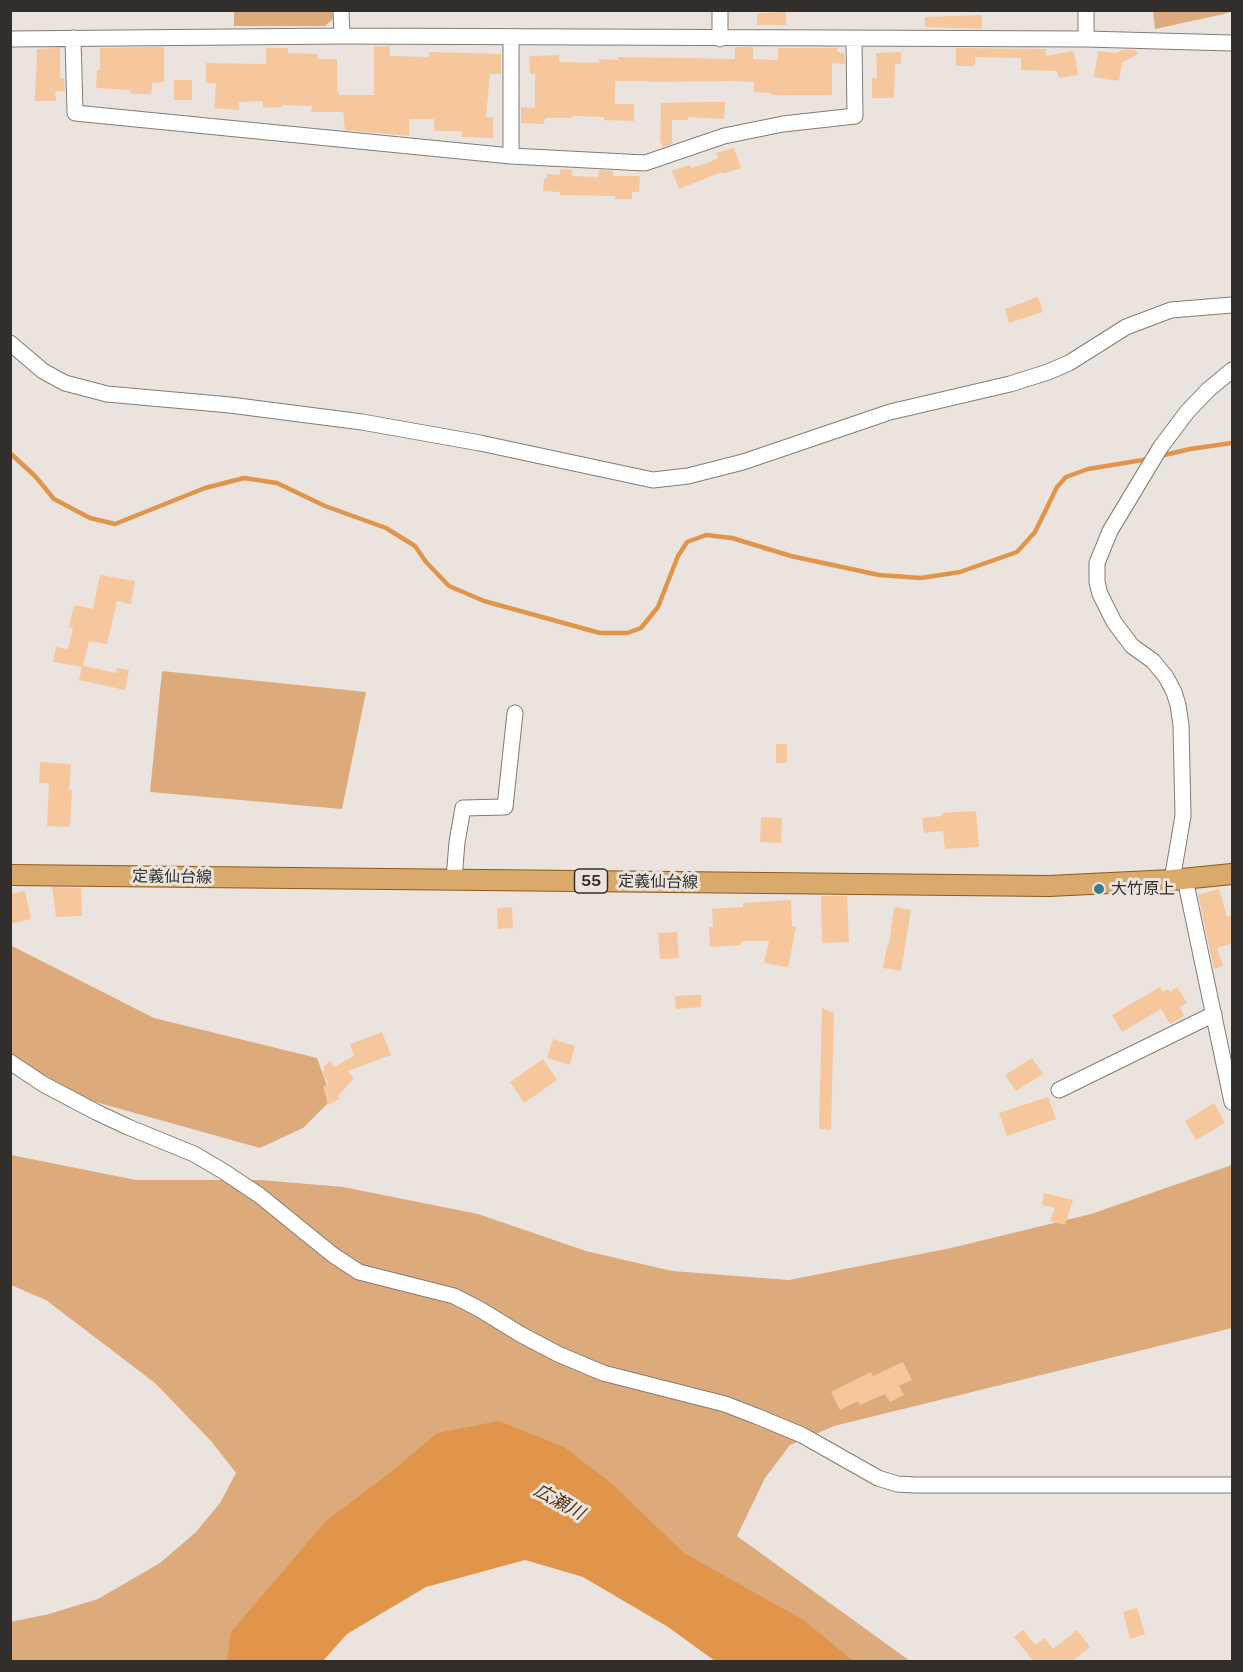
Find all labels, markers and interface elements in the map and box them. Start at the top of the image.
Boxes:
street label: 定義仙台線 [132,867,212,887]
road number: 55 [574,869,608,893]
street label: 定義仙台線 [618,872,698,892]
place label: 大竹原上 [1111,879,1175,899]
marker: 大竹原上 [1092,882,1106,896]
water label: 広瀬川 [530,1479,588,1525]

